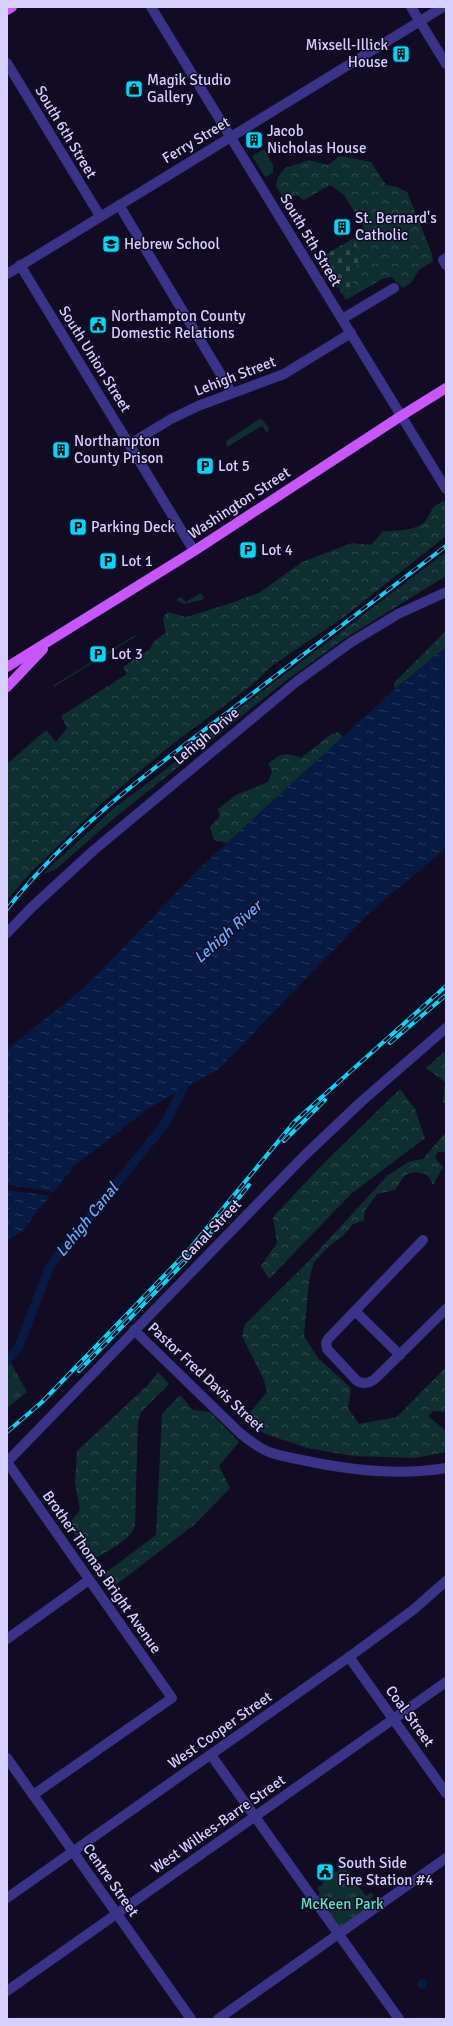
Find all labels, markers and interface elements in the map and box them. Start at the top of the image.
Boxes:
place label: Mixsell-Illick House [306,36,388,71]
building icon: Mixsell-Illick House [391,44,411,64]
place label: Magik Studio Gallery [147,71,231,106]
shop icon: Magik Studio Gallery [124,79,144,99]
street label: South 6th Street [31,82,101,182]
street label: Ferry Street [159,113,233,167]
place label: Jacob Nicholas House [267,122,366,157]
building icon: Jacob Nicholas House [244,130,264,150]
street label: South 5th Street [276,190,346,290]
place label: St. Bernard's Catholic [355,209,437,244]
building icon: St. Bernard's Catholic [332,217,352,237]
school or university icon: Hebrew School [101,234,121,254]
place label: Hebrew School [124,235,220,253]
street label: South Union Street [55,303,135,415]
place label: Northampton County Domestic Relations [111,307,246,342]
public building icon: Northampton County Domestic Relations [88,315,108,335]
street label: Lehigh Street [192,352,278,400]
place label: Northampton County Prison [74,432,163,467]
building icon: Northampton County Prison [51,440,71,460]
parking icon: Lot 5 [195,456,215,476]
place label: Lot 5 [218,457,250,475]
street label: Washington Street [185,463,293,543]
parking icon: Parking Deck [68,517,88,537]
place label: Parking Deck [91,518,176,536]
parking icon: Lot 4 [238,540,258,560]
place label: Lot 4 [261,541,293,559]
parking icon: Lot 1 [98,551,118,571]
place label: Lot 1 [121,552,153,570]
parking icon: Lot 3 [88,644,108,664]
place label: Lot 3 [111,645,143,663]
street label: Lehigh Drive [170,703,242,769]
water label: Lehigh River [190,895,268,968]
water label: Lehigh Canal [51,1178,124,1261]
street label: Canal Street [177,1195,245,1265]
street label: Pastor Fred Davis Street [144,1319,268,1435]
street label: Brother Thomas Bright Avenue [39,1487,165,1657]
street label: Coal Street [382,1682,438,1750]
street label: West Cooper Street [165,1687,275,1773]
street label: West Wilkes-Barre Street [147,1771,289,1877]
street label: Centre Street [79,1840,143,1920]
place label: South Side Fire Station #4 [338,1854,433,1889]
public building icon: South Side Fire Station #4 [315,1862,335,1882]
park label: McKeen Park [300,1895,384,1913]

